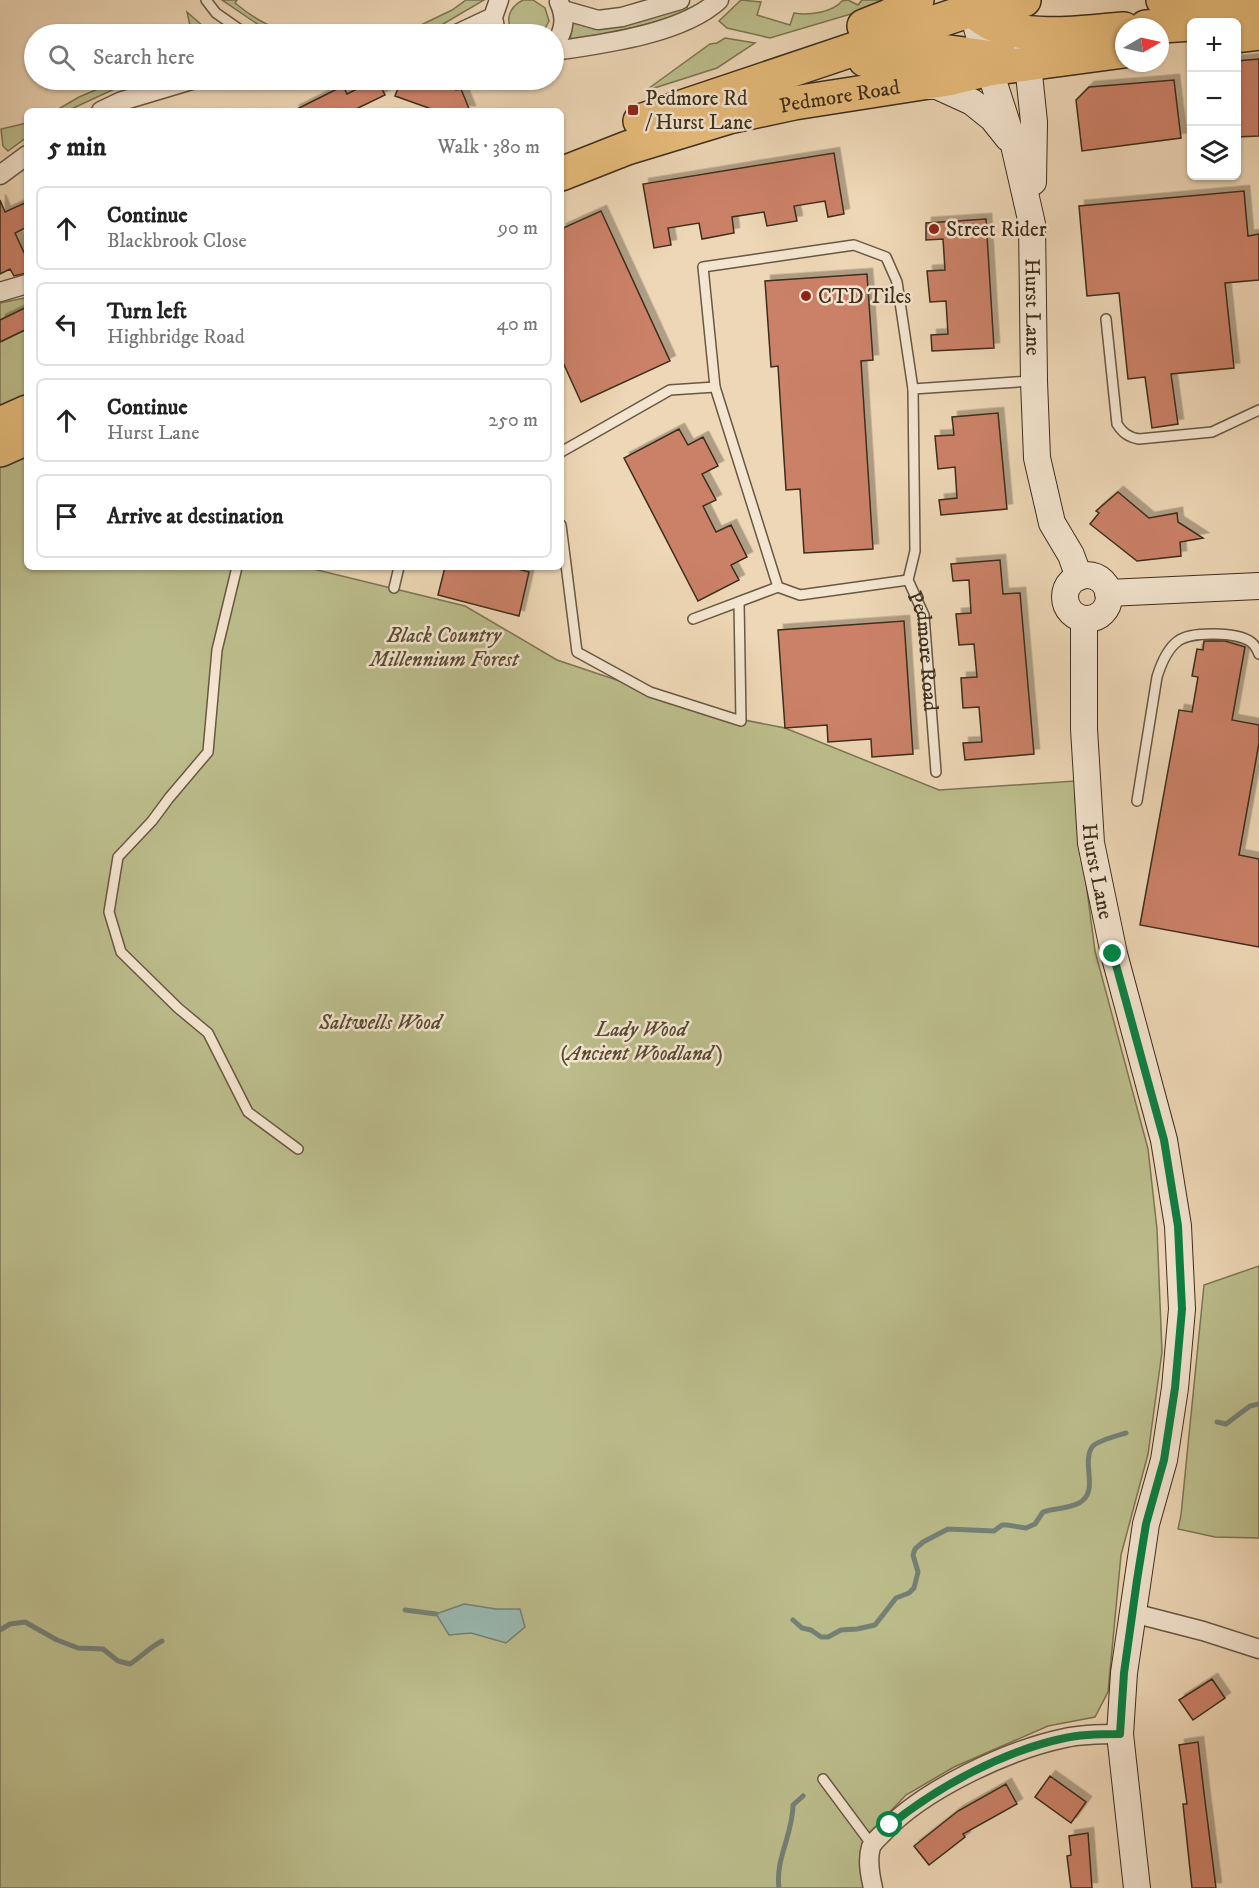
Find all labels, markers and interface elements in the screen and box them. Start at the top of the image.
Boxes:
north arrow [1115,18,1169,72]
map controls [1187,18,1241,180]
button: + [1187,18,1241,72]
search box [24,24,564,90]
icon: search [45,41,78,74]
text: Search here [93,44,195,71]
button: − [1187,72,1241,126]
street label: Pedmore Road [777,75,902,120]
place label: Pedmore Rd / Hurst Lane [645,86,753,136]
marker: Pedmore Rd / Hurst Lane [626,103,640,117]
button: layers [1187,126,1241,180]
text: 5 min [48,131,106,164]
text: Walk · 380 m [438,135,540,160]
text: Continue [107,202,188,229]
icon: ahead [50,212,83,245]
text: 90 m [498,216,538,241]
place label: Street Rider [946,217,1047,243]
marker: Street Rider [927,222,941,236]
text: Blackbrook Close [107,229,247,254]
street label: Hurst Lane [1018,258,1046,356]
place label: CTD Tiles [818,284,911,310]
marker: CTD Tiles [799,289,813,303]
text: Turn left [107,298,187,325]
icon: left [50,308,83,341]
text: 40 m [496,312,538,337]
text: Highbridge Road [107,325,245,350]
text: Continue [107,394,188,421]
icon: ahead [50,404,83,437]
text: 250 m [488,408,538,433]
text: Hurst Lane [107,421,200,446]
icon: arrive [50,500,83,533]
text: Arrive at destination [107,503,284,530]
street label: Pedmore Road [901,587,943,713]
park label: Black Country Millennium Forest [368,623,520,673]
street label: Hurst Lane [1076,822,1119,922]
route end [1099,940,1125,966]
park label: Saltwells Wood [318,1010,444,1036]
park label: Lady Wood (Ancient Woodland) [560,1017,722,1067]
route start [876,1811,902,1837]

